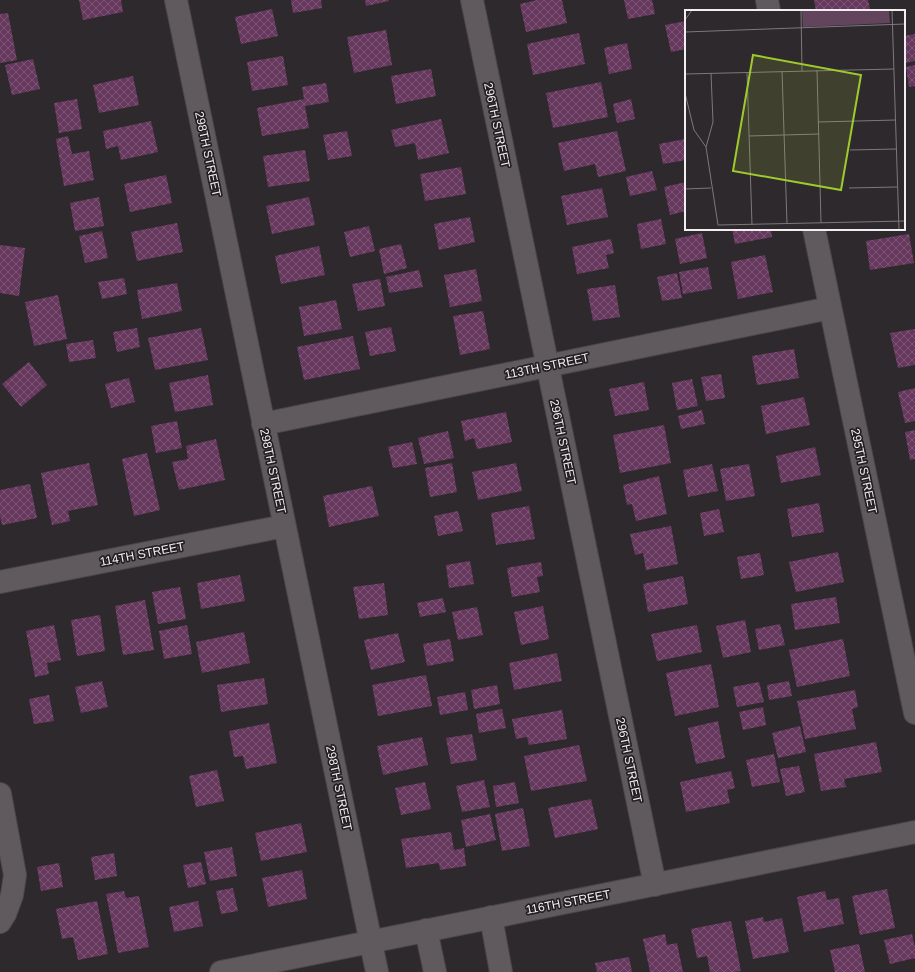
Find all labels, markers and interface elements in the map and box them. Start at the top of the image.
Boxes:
inset map [685,10,905,230]
street label: 296TH STREET [481,81,513,170]
street label: 298TH STREET [192,110,224,199]
street label: 113TH STREET [504,350,591,382]
street label: 296TH STREET [547,398,579,487]
street label: 298TH STREET [257,427,289,516]
street label: 295TH STREET [848,427,880,516]
street label: 114TH STREET [99,539,186,569]
street label: 296TH STREET [613,716,645,805]
street label: 298TH STREET [323,744,355,833]
street label: 116TH STREET [525,887,612,917]

